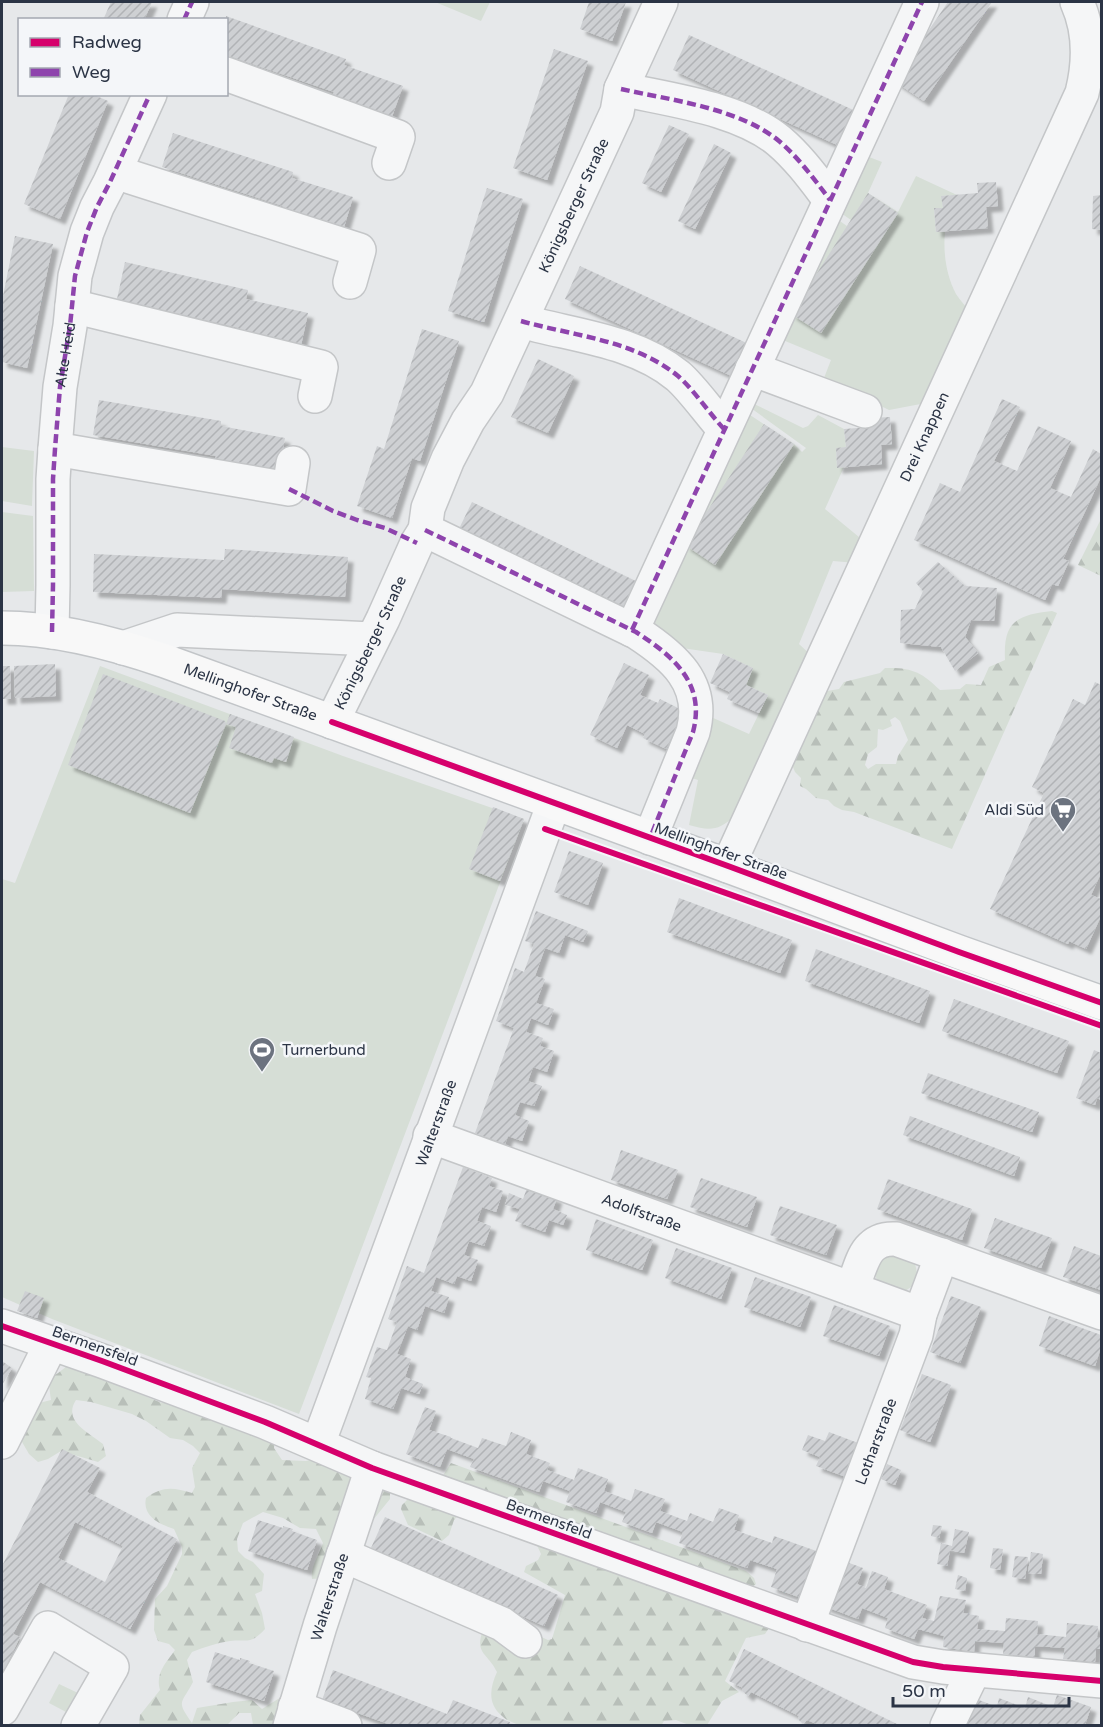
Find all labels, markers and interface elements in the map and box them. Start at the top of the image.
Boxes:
legend [18,18,228,96]
text: Radweg [72,31,142,53]
text: Weg [72,61,111,83]
street label: Königsberger Straße [535,135,613,276]
street label: Alte Heid [51,321,79,389]
street label: Drei Knappen [896,389,953,485]
street label: Königsberger Straße [331,573,410,713]
street label: Mellinghofer Straße [181,660,320,725]
supermarket icon: Aldi Süd [1048,795,1078,833]
place label: Aldi Süd [984,801,1044,819]
street label: Mellinghofer Straße [652,818,790,884]
sports icon: Turnerbund [247,1035,277,1073]
place label: Turnerbund [282,1041,366,1059]
street label: Walterstraße [412,1077,460,1169]
street label: Adolfstraße [599,1190,684,1235]
street label: Bermensfeld [50,1322,140,1370]
street label: Lotharstraße [851,1396,900,1488]
street label: Bermensfeld [504,1495,594,1543]
street label: Walterstraße [307,1551,352,1643]
scale bar [893,1670,1068,1708]
text: 50 m [902,1680,946,1702]

